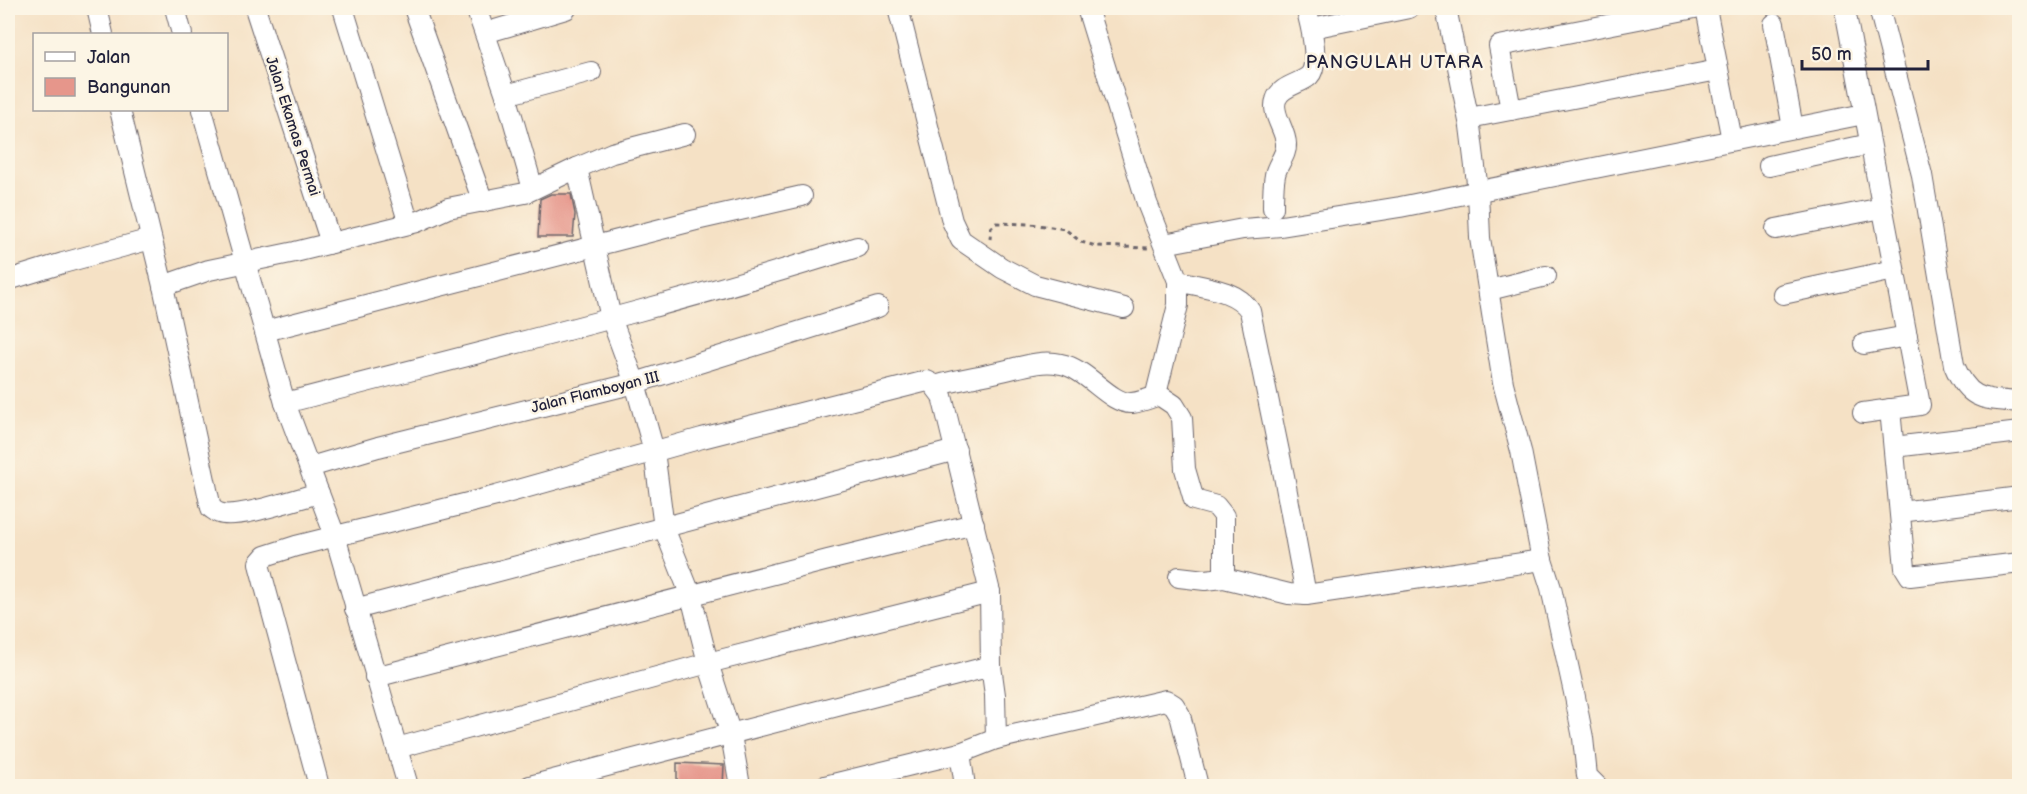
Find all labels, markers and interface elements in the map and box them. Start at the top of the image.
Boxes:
legend [33,33,228,111]
scale bar [1802,33,1928,71]
text: 50 m [1811,44,1852,65]
text: Jalan [87,47,130,68]
district label: PANGULAH UTARA [1306,52,1484,73]
street label: Jalan Ekamas Permai [261,54,324,198]
text: Bangunan [87,77,171,98]
street label: Jalan Flamboyan III [529,367,662,418]

